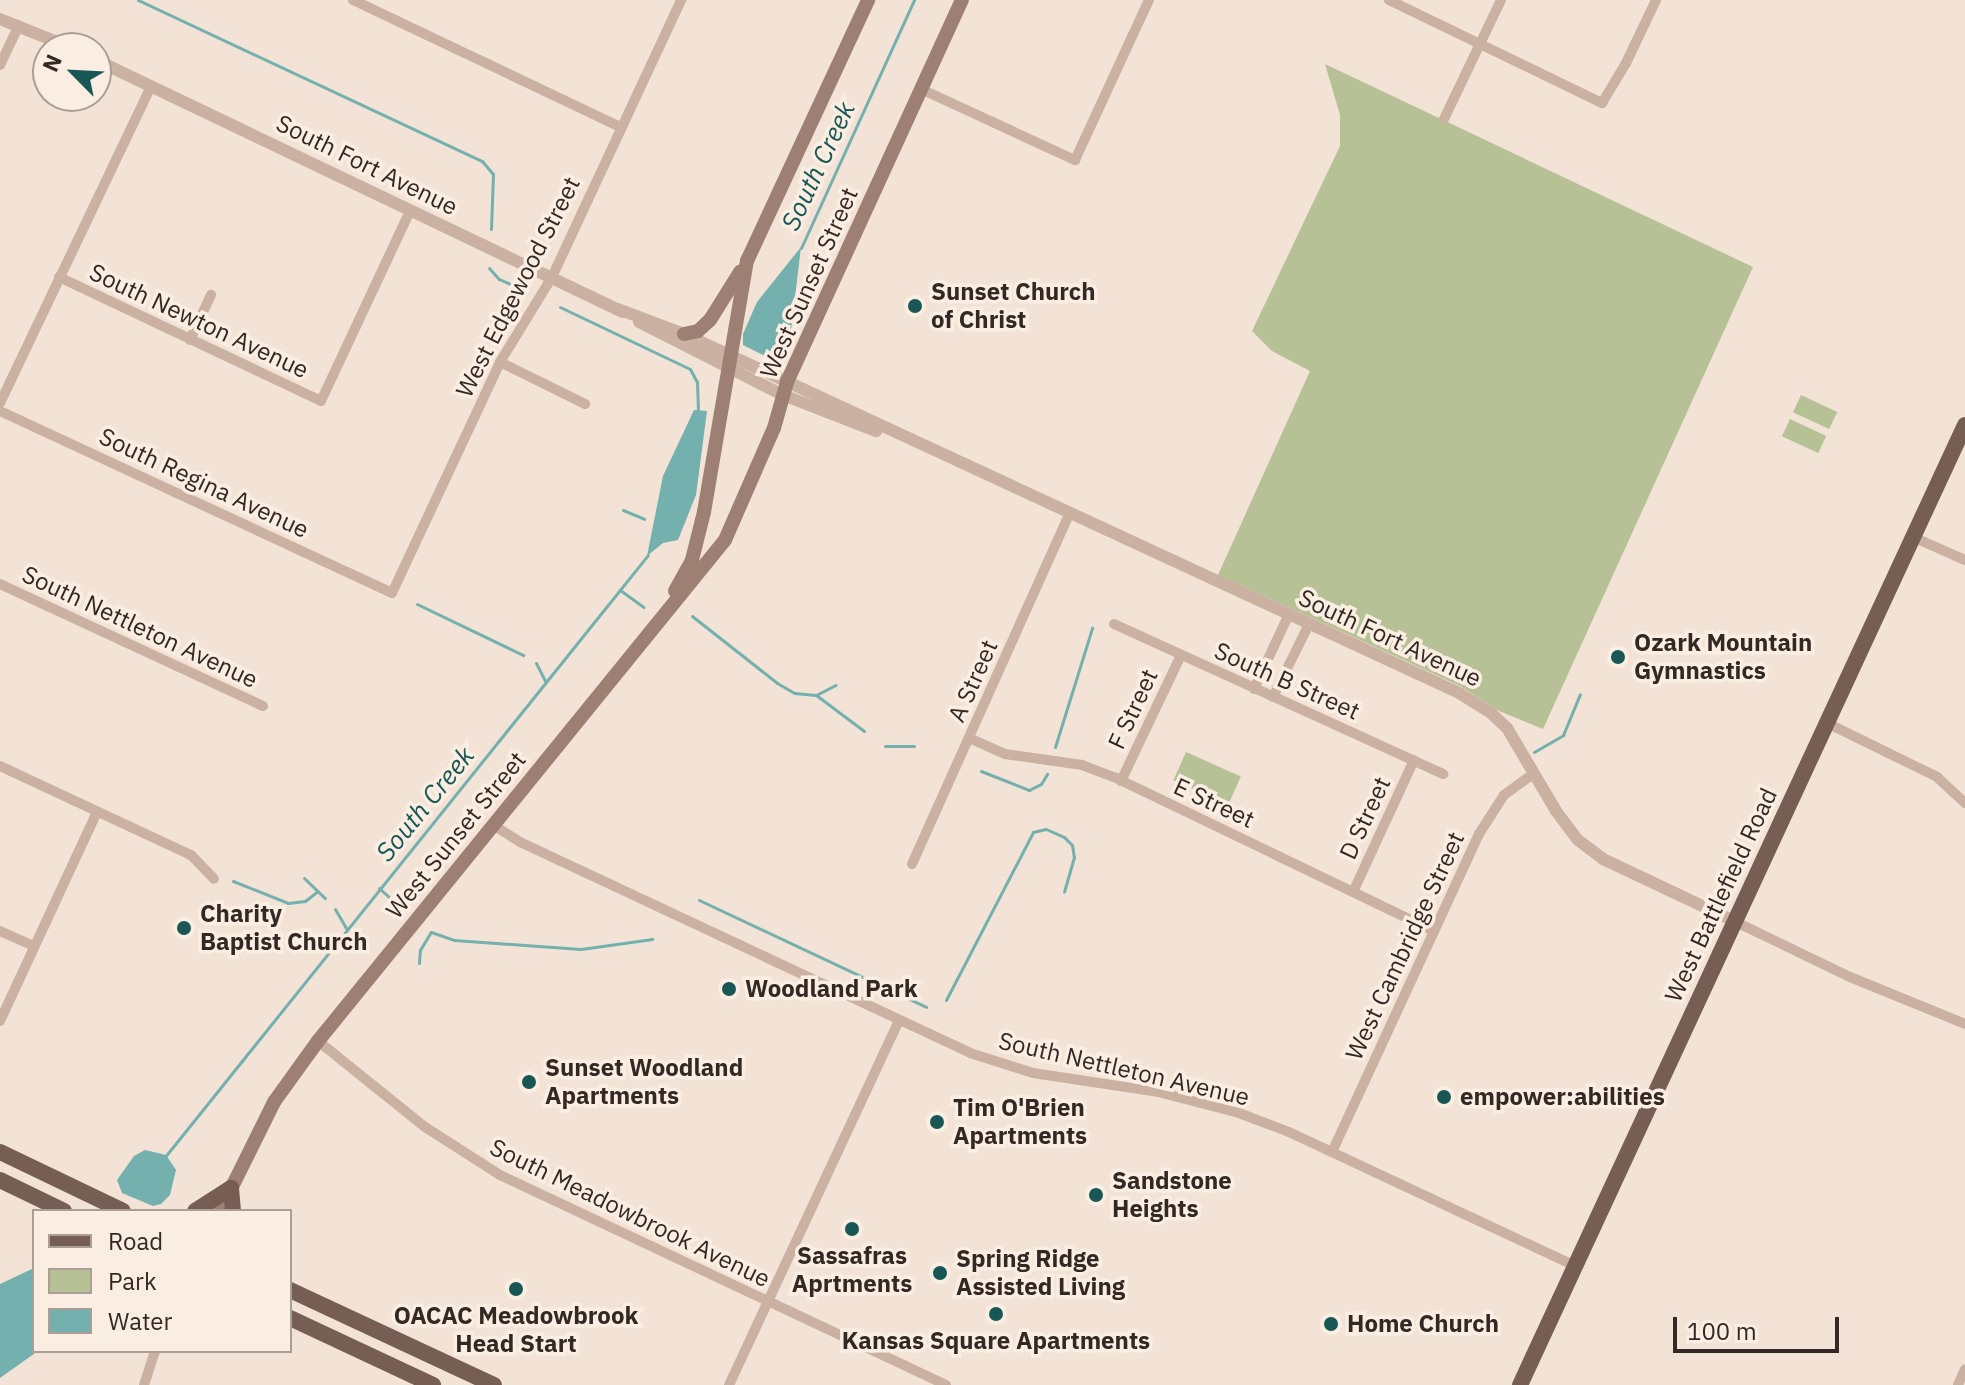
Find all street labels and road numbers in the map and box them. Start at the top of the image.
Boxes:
street label: South Fort Avenue [272,109,462,221]
street label: West Edgewood Street [450,172,586,402]
street label: West Sunset Street [754,183,864,383]
street label: South Newton Avenue [85,258,313,384]
street label: South Regina Avenue [95,422,313,544]
street label: South Nettleton Avenue [18,560,262,694]
street label: South Fort Avenue [1294,583,1486,693]
street label: A Street [942,635,1004,727]
street label: South B Street [1210,636,1364,726]
street label: F Street [1102,664,1164,754]
street label: West Sunset Street [380,746,532,924]
street label: E Street [1169,772,1259,834]
street label: D Street [1333,772,1397,864]
street label: West Battlefield Road [1659,783,1783,1007]
street label: West Cambridge Street [1339,827,1471,1065]
street label: South Nettleton Avenue [996,1026,1252,1112]
street label: South Meadowbrook Avenue [485,1133,775,1293]

